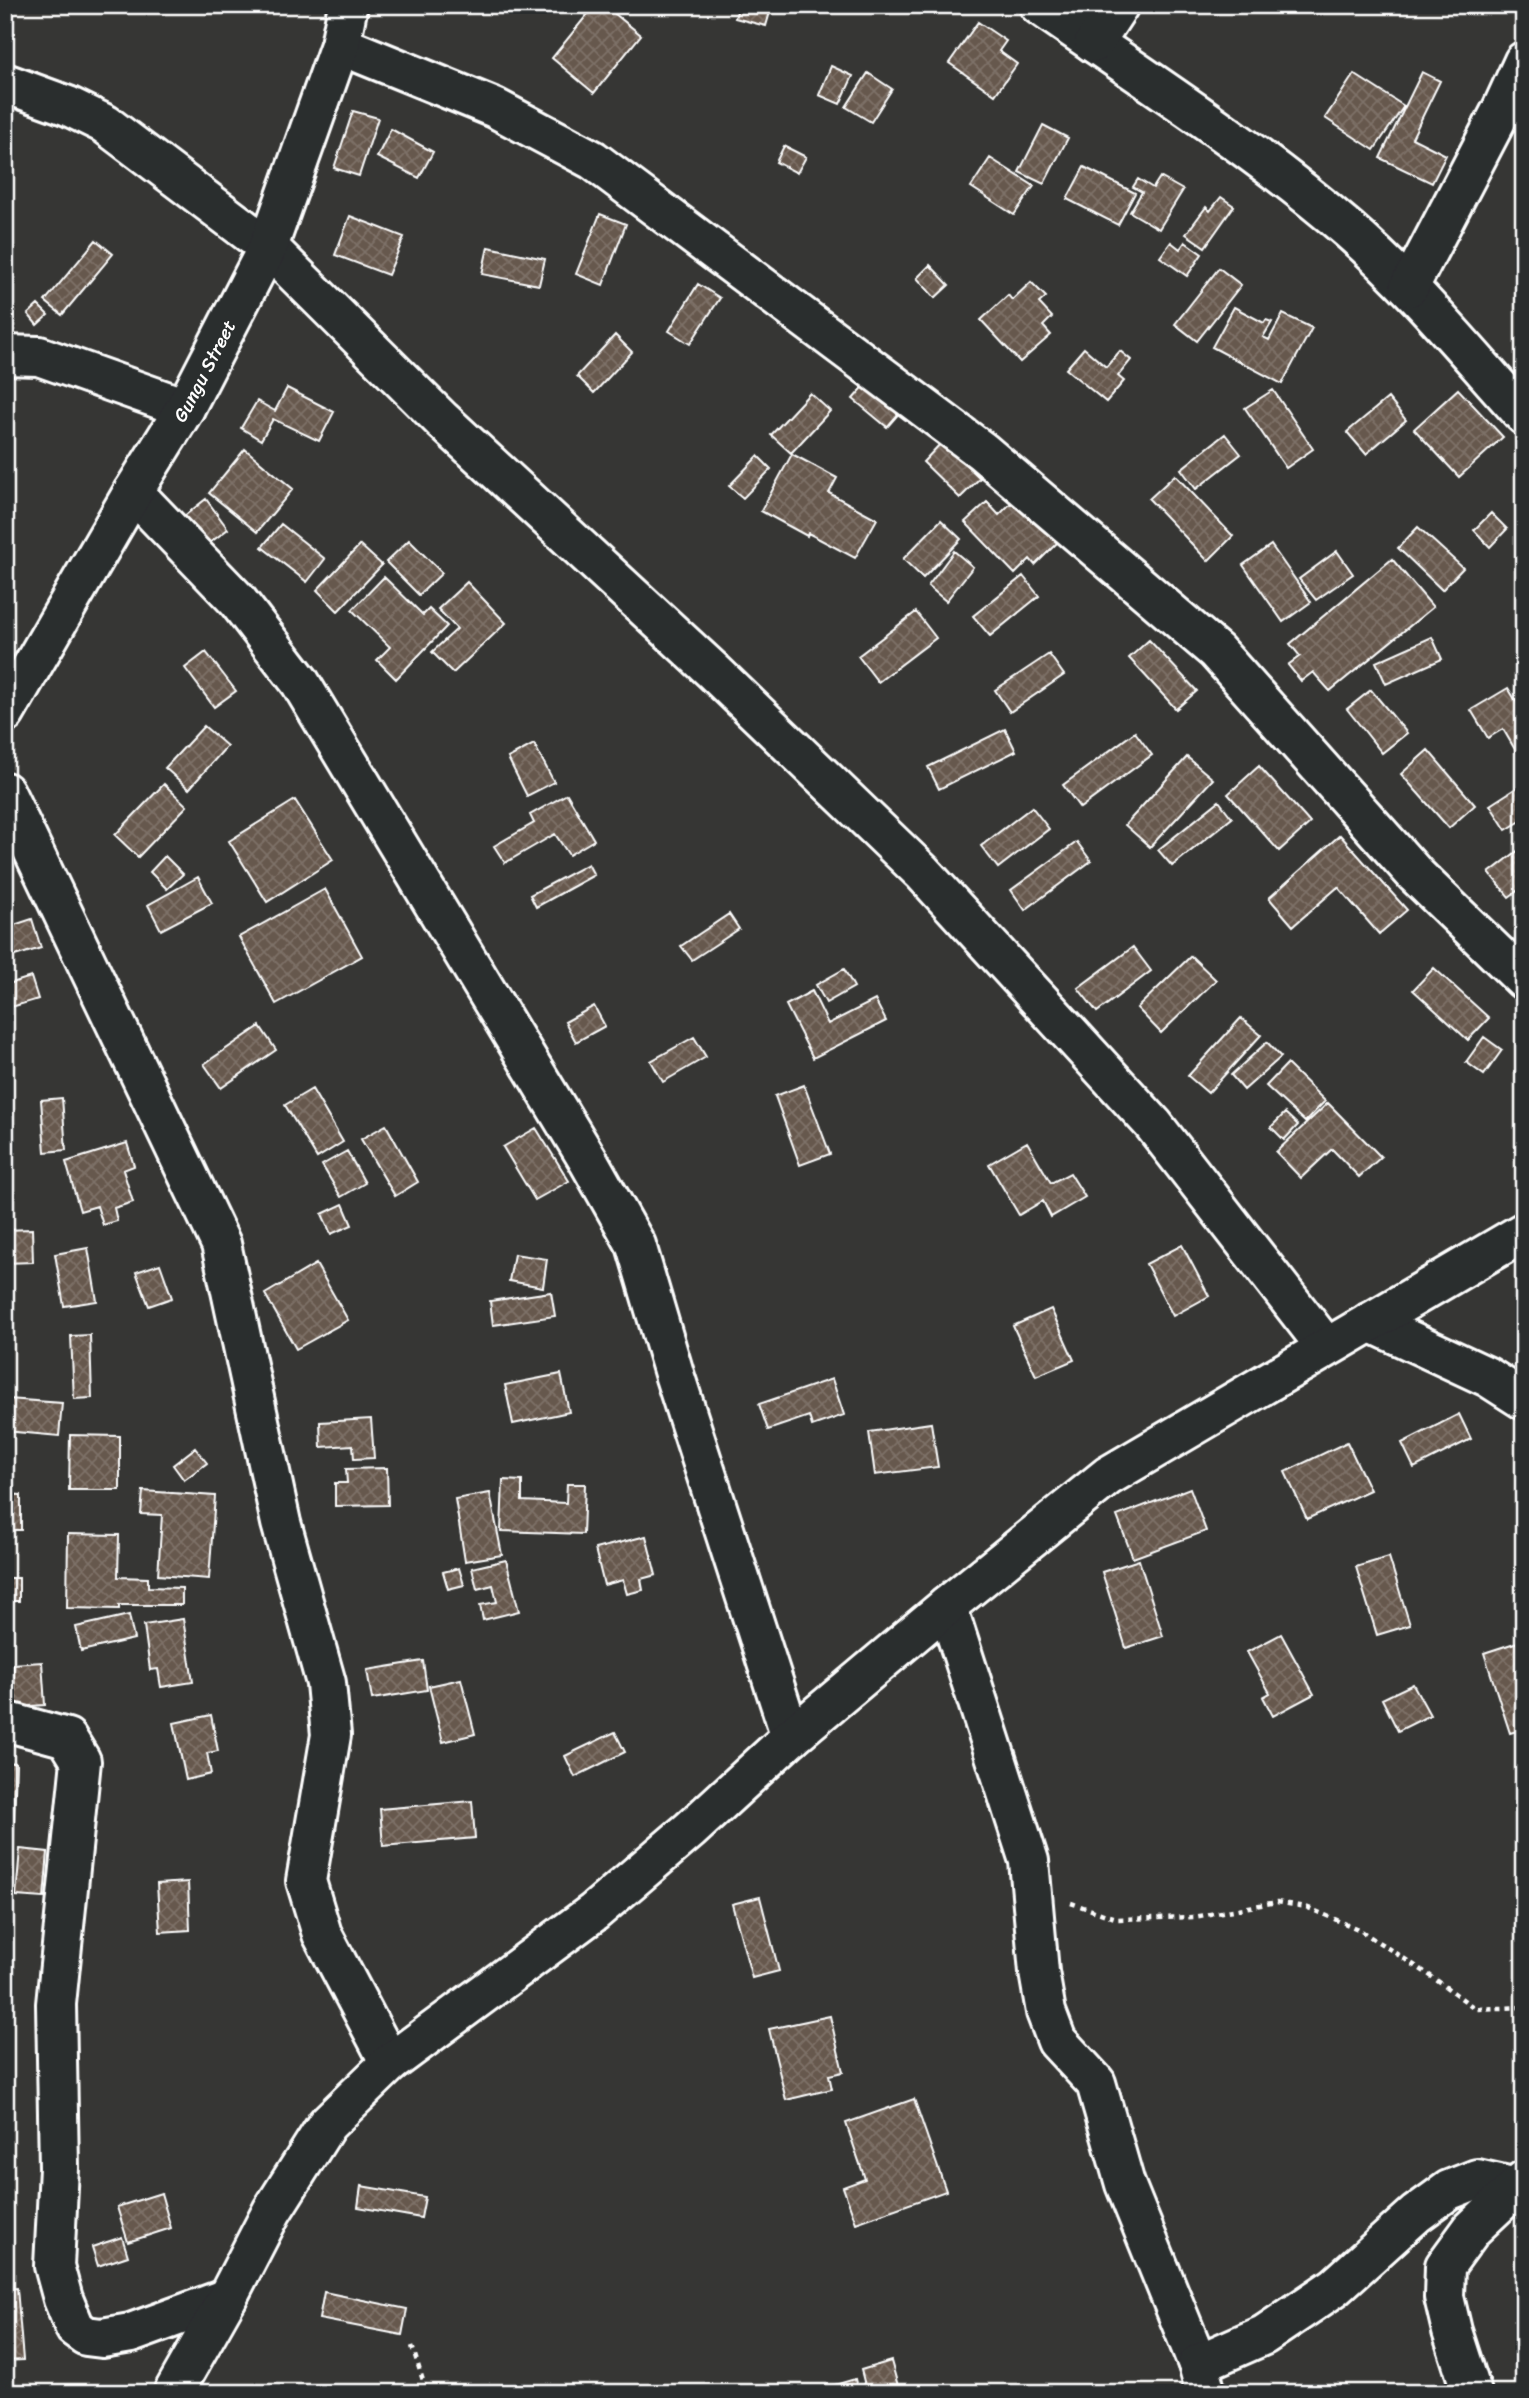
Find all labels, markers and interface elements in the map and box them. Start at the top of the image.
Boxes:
street label: Gungu Street [164,314,244,429]

